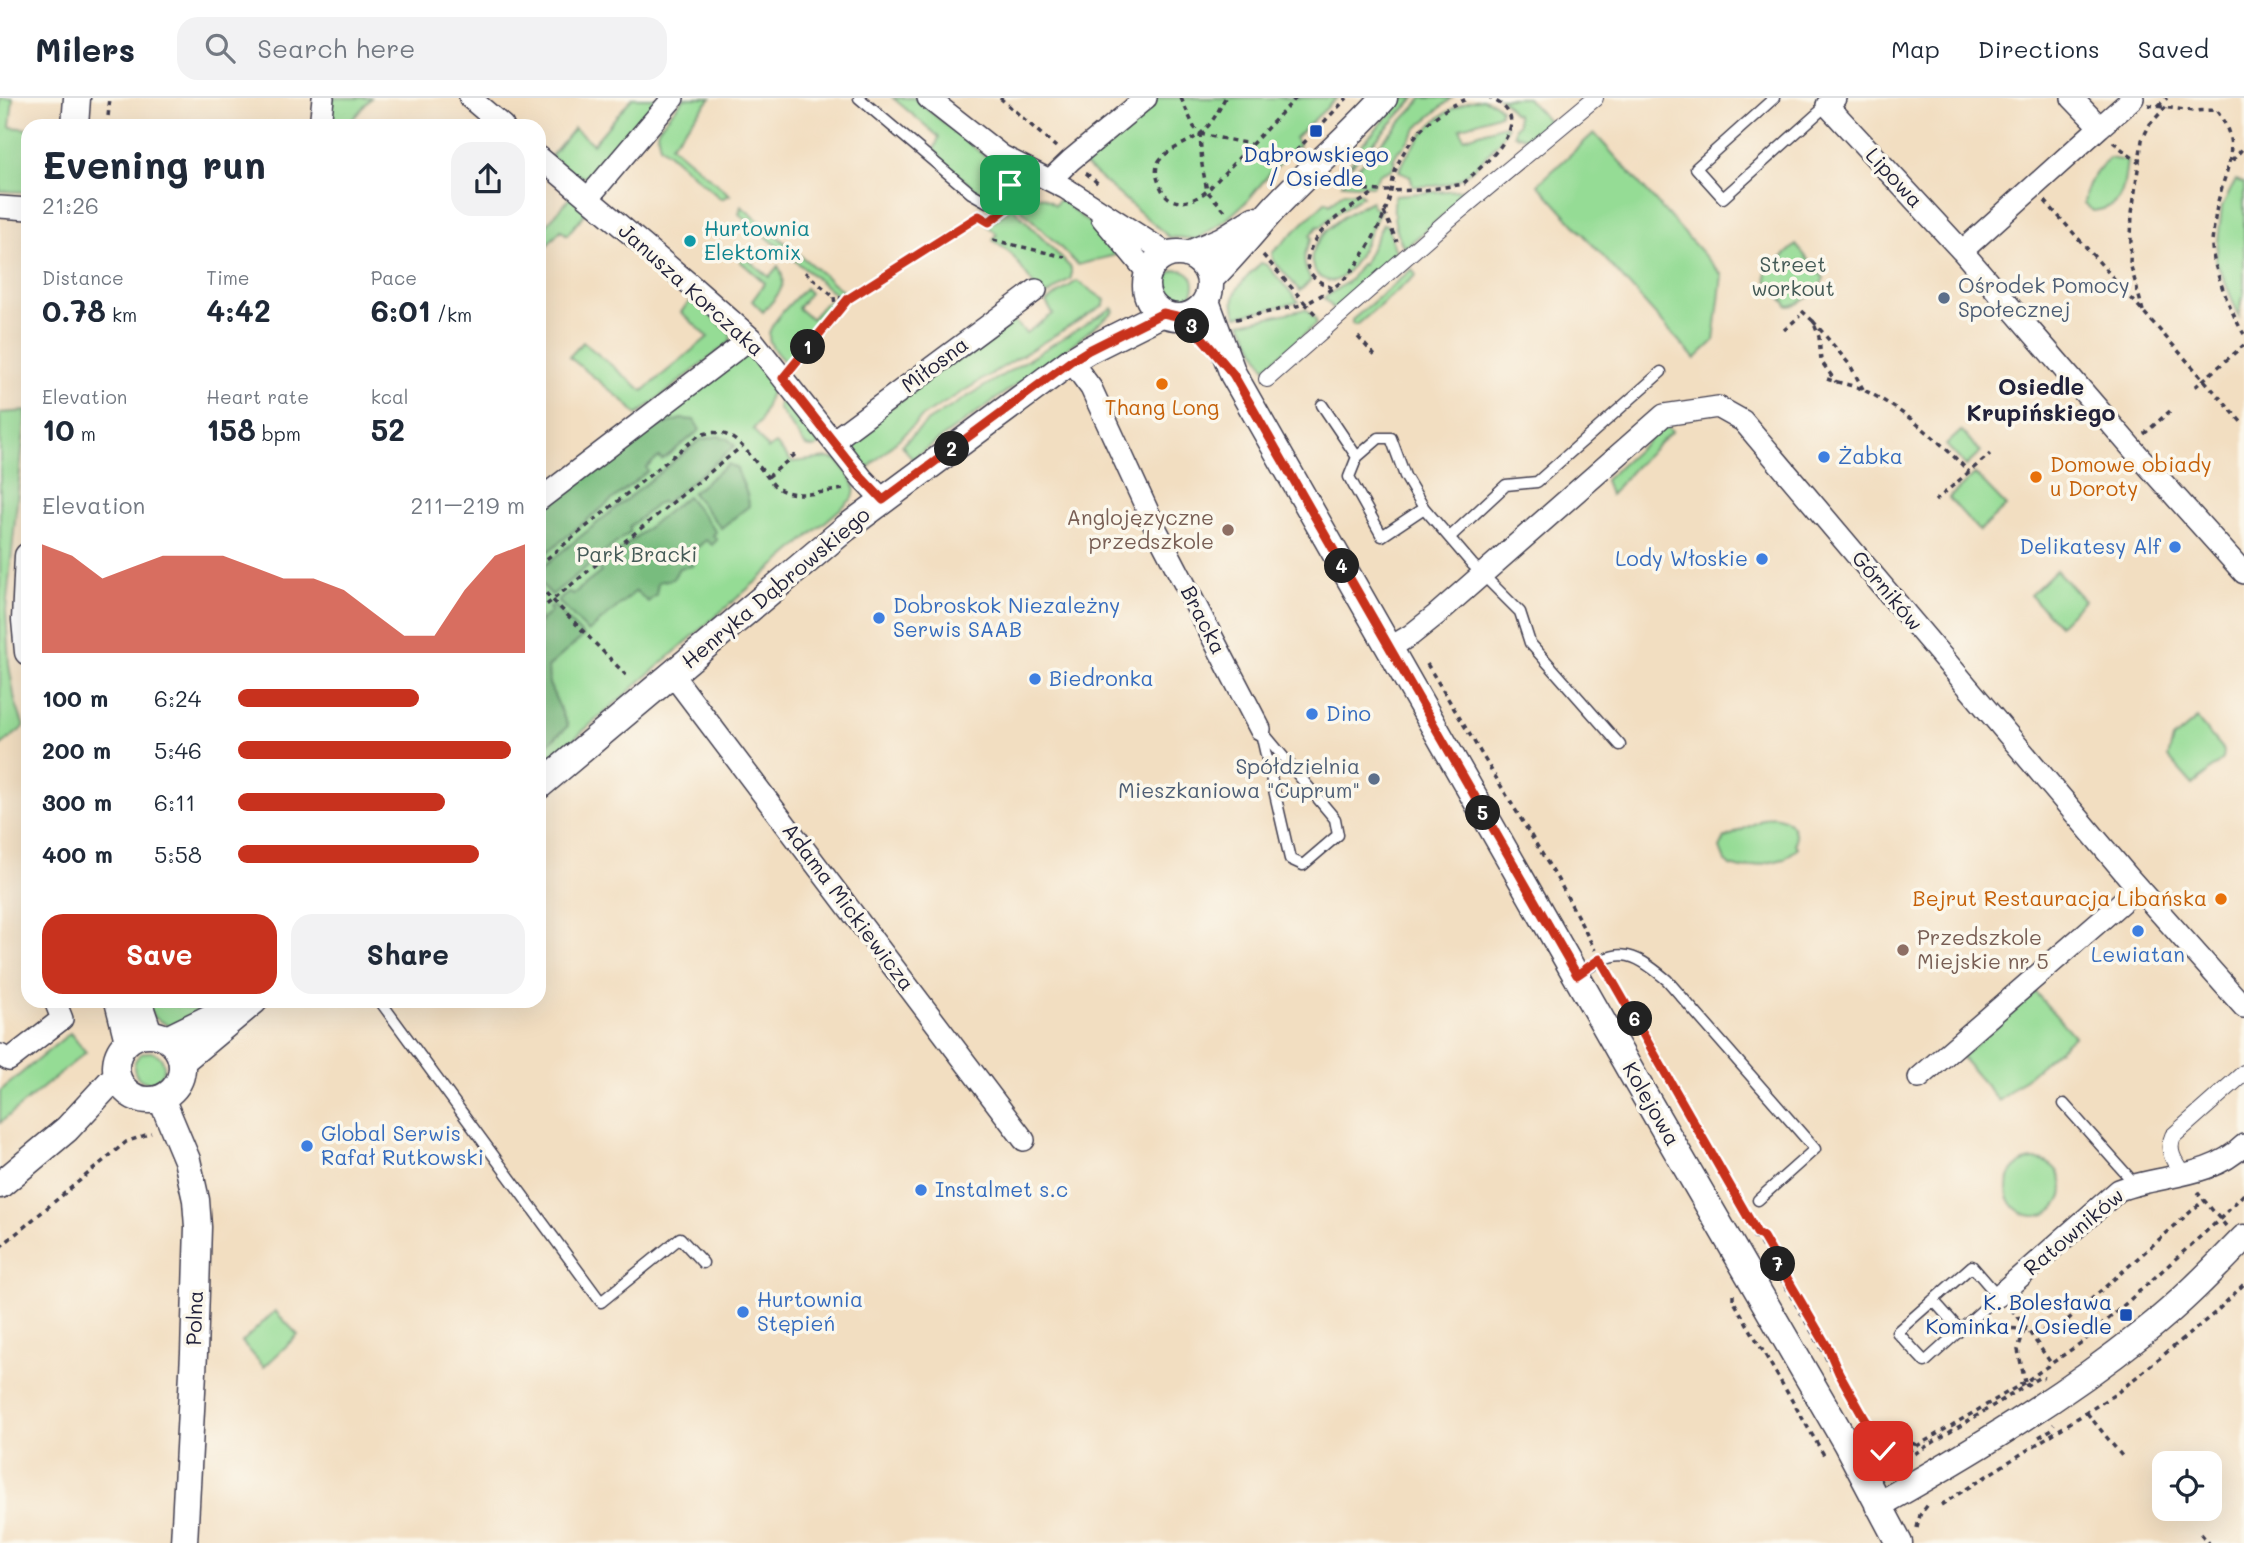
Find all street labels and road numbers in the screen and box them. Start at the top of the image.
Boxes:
street label: Lipowa [1861,141,1930,213]
street label: Janusza Korczaka [614,216,770,361]
street label: Miłosna [895,330,973,398]
street label: Henryka Dąbrowskiego [675,500,875,674]
street label: Górników [1847,544,1930,636]
street label: Bracka [1176,581,1233,658]
street label: Adama Mickiewicza [777,817,921,995]
street label: Kolejowa [1618,1057,1687,1150]
street label: Ratowników [2017,1181,2129,1281]
street label: Polna [179,1290,208,1346]

